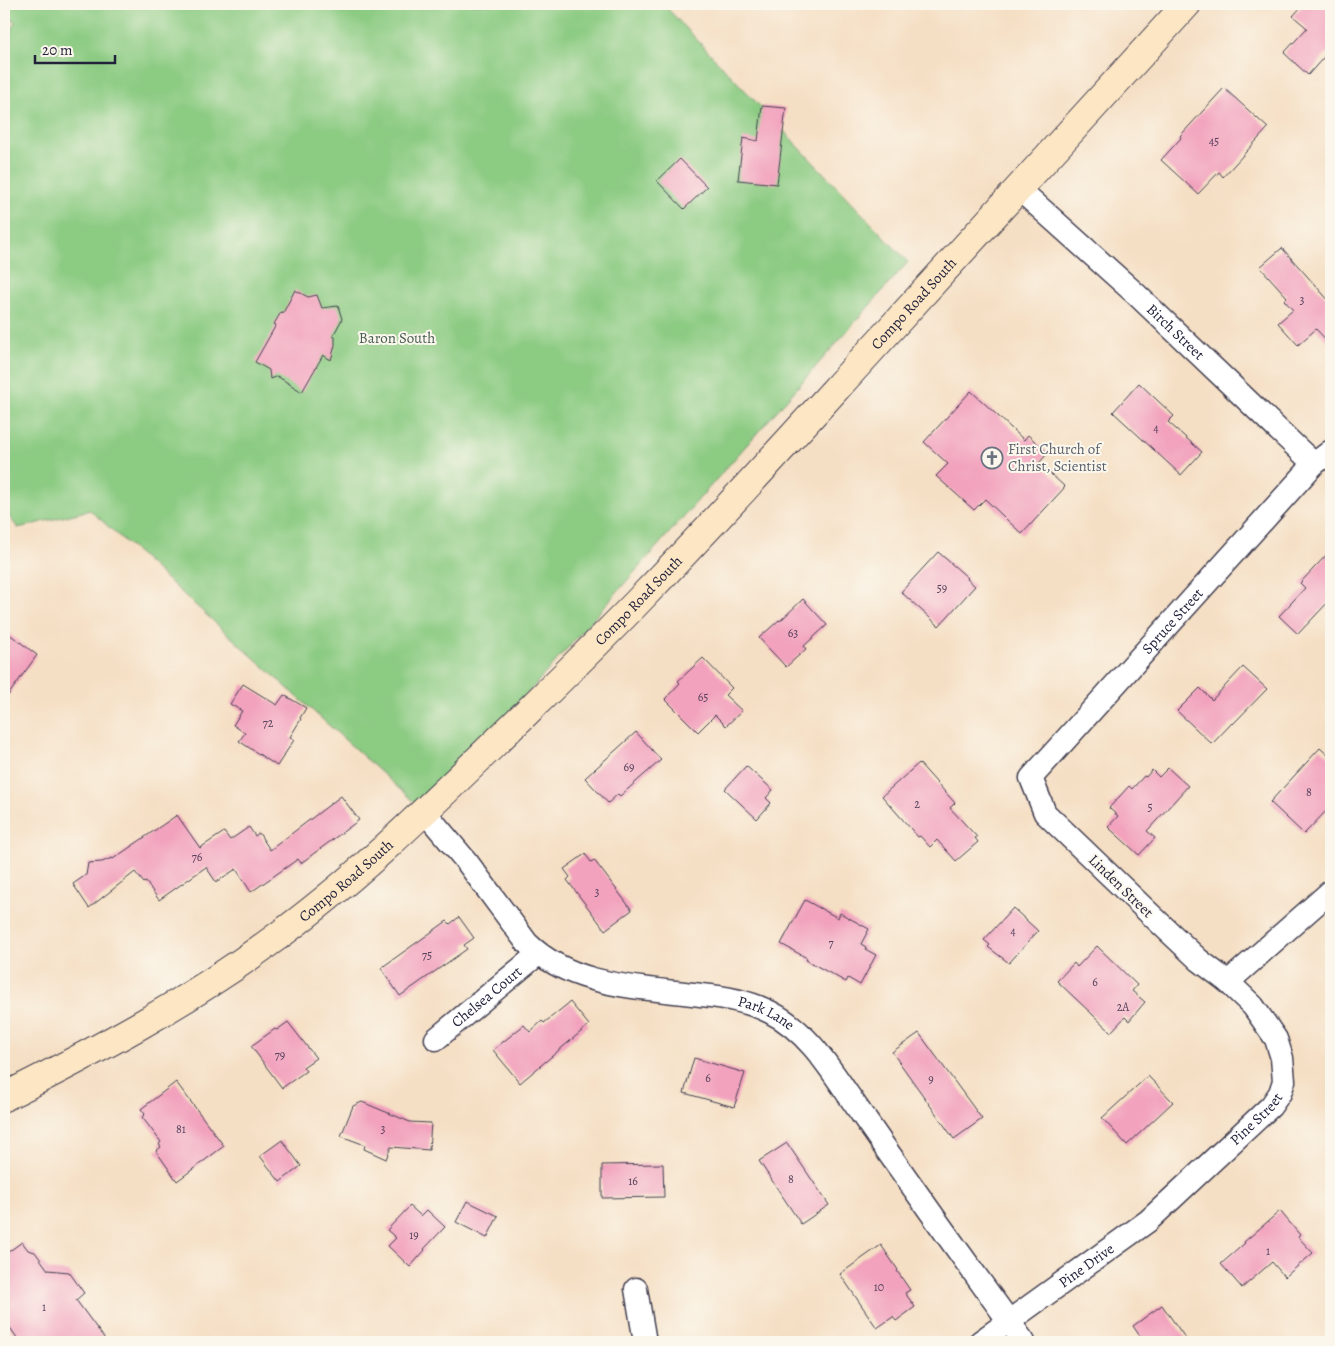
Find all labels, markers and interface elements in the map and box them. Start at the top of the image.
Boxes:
scale bar [35,32,115,64]
text: 20 m [42,40,73,60]
house number: 45 [1209,133,1219,149]
street label: Compo Road South [867,253,961,354]
house number: 3 [1300,292,1305,308]
street label: Birch Street [1142,299,1209,364]
park label: Baron South [359,328,435,348]
house number: 4 [1153,420,1159,436]
place label: First Church of Christ, Scientist [1008,439,1107,476]
church icon: First Church of Christ, Scientist [980,446,1004,470]
street label: Compo Road South [590,551,687,650]
house number: 59 [937,580,947,596]
street label: Spruce Street [1137,584,1208,658]
house number: 63 [788,625,798,641]
house number: 65 [698,689,708,705]
house number: 72 [263,715,274,731]
house number: 69 [623,759,635,775]
house number: 8 [1306,784,1312,800]
house number: 2 [914,796,920,812]
house number: 5 [1147,799,1153,815]
street label: Compo Road South [295,835,398,926]
house number: 76 [192,849,203,865]
street label: Linden Street [1084,850,1158,922]
house number: 3 [595,884,600,900]
house number: 4 [1010,923,1016,939]
house number: 7 [828,935,834,951]
house number: 75 [422,947,432,963]
street label: Chelsea Court [447,962,526,1032]
house number: 6 [1092,974,1098,990]
street label: Park Lane [736,991,799,1035]
house number: 2A [1117,999,1130,1015]
house number: 79 [275,1047,285,1063]
house number: 6 [705,1070,711,1086]
house number: 9 [928,1071,934,1087]
street label: Pine Street [1225,1089,1287,1150]
house number: 81 [176,1121,186,1137]
house number: 3 [381,1121,386,1137]
house number: 8 [788,1171,794,1187]
house number: 16 [628,1173,638,1189]
house number: 19 [409,1227,419,1243]
street label: Pine Drive [1054,1238,1118,1292]
house number: 1 [1266,1243,1270,1259]
house number: 10 [874,1279,884,1295]
house number: 1 [42,1299,46,1315]

